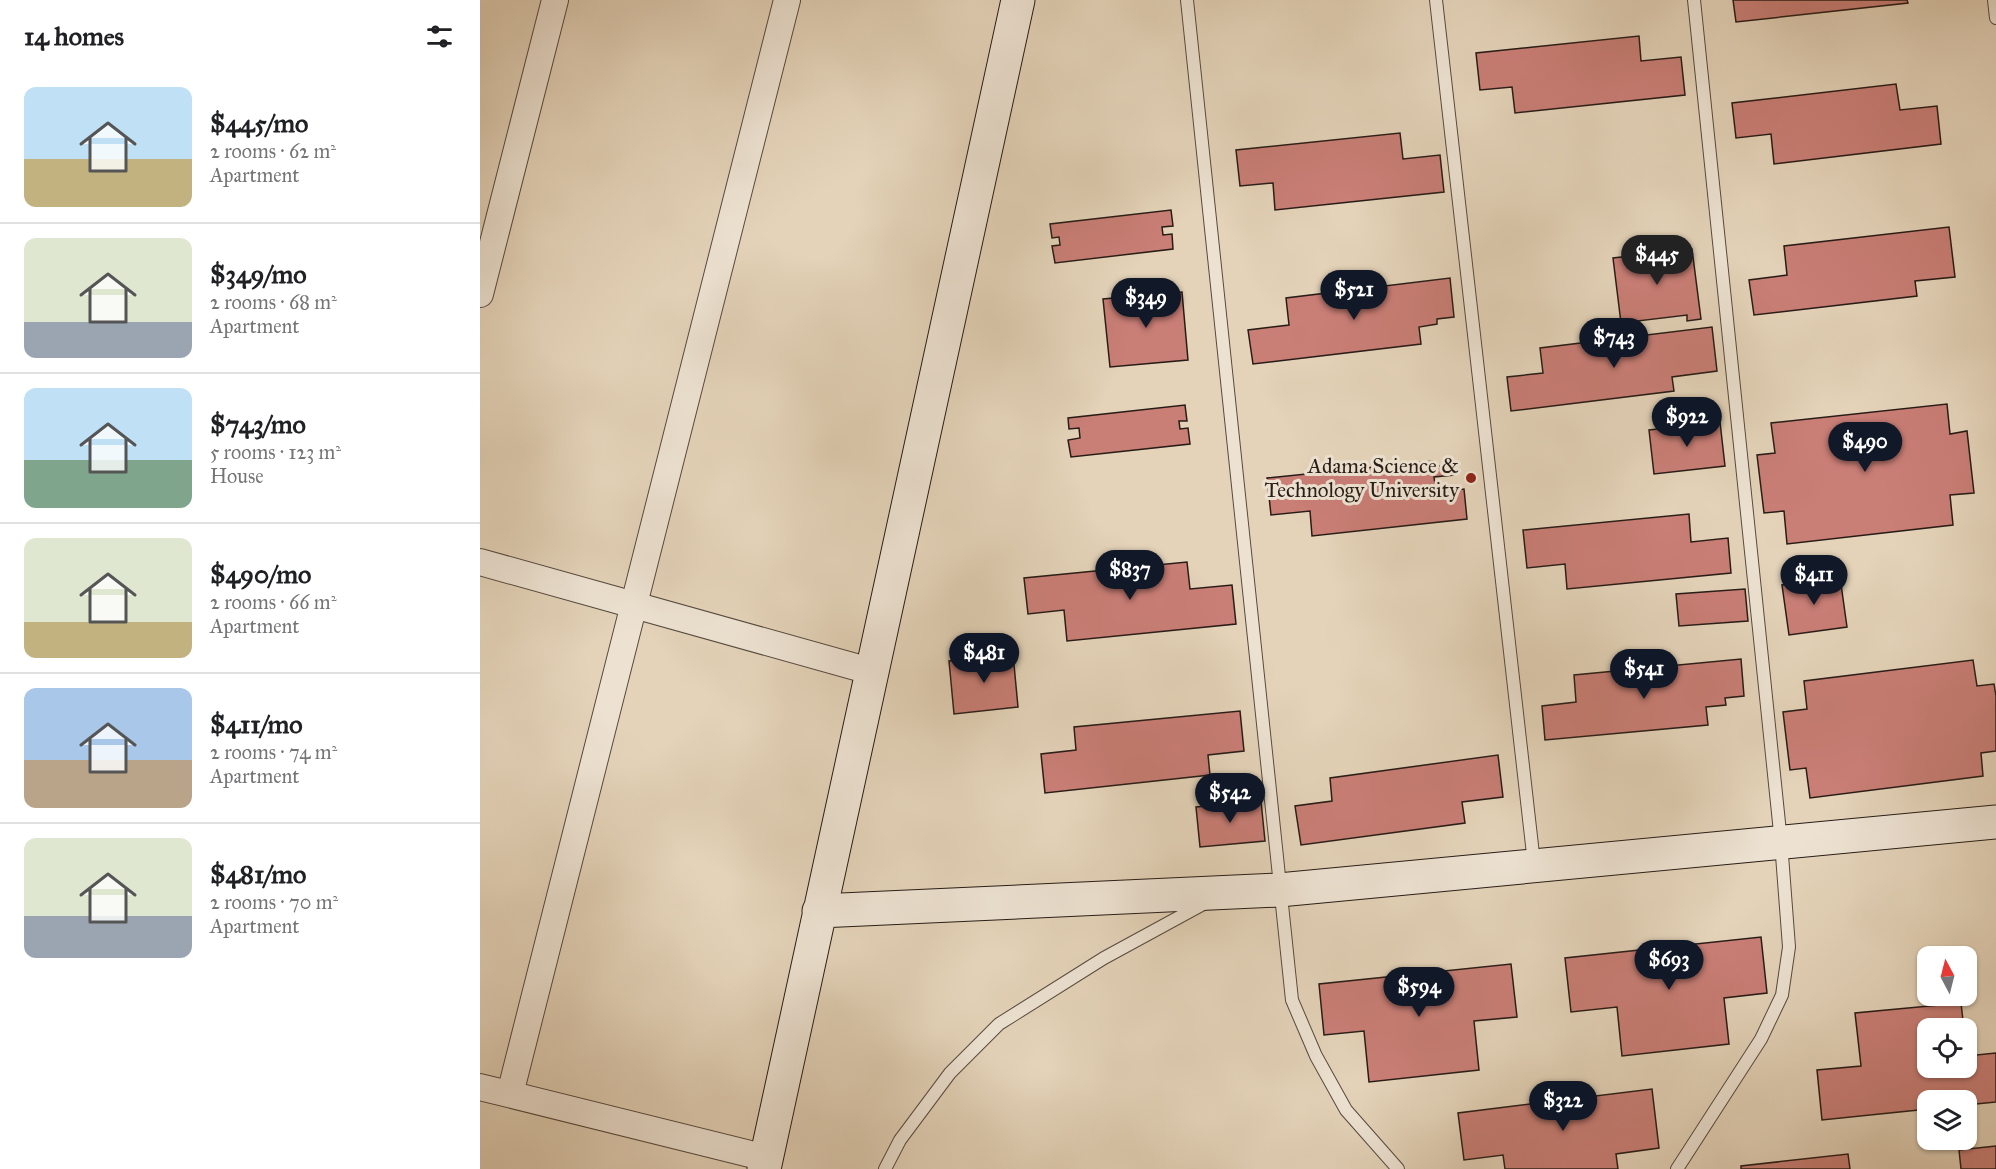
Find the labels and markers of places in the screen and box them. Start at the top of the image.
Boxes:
pin: $445 [1621,235,1693,286]
pin: $521 [1318,270,1390,321]
pin: $349 [1110,278,1182,329]
pin: $743 [1578,318,1650,369]
pin: $922 [1651,397,1723,448]
pin: $490 [1829,422,1901,473]
place label: Adama Science & Technology University [1264,453,1460,503]
marker: Adama Science & Technology University [1464,471,1478,485]
pin: $837 [1094,550,1166,601]
pin: $411 [1778,555,1850,606]
pin: $481 [948,633,1020,684]
pin: $541 [1608,649,1680,700]
pin: $542 [1194,773,1266,824]
pin: $693 [1633,940,1705,991]
pin: $594 [1383,967,1455,1018]
pin: $322 [1527,1081,1599,1132]

